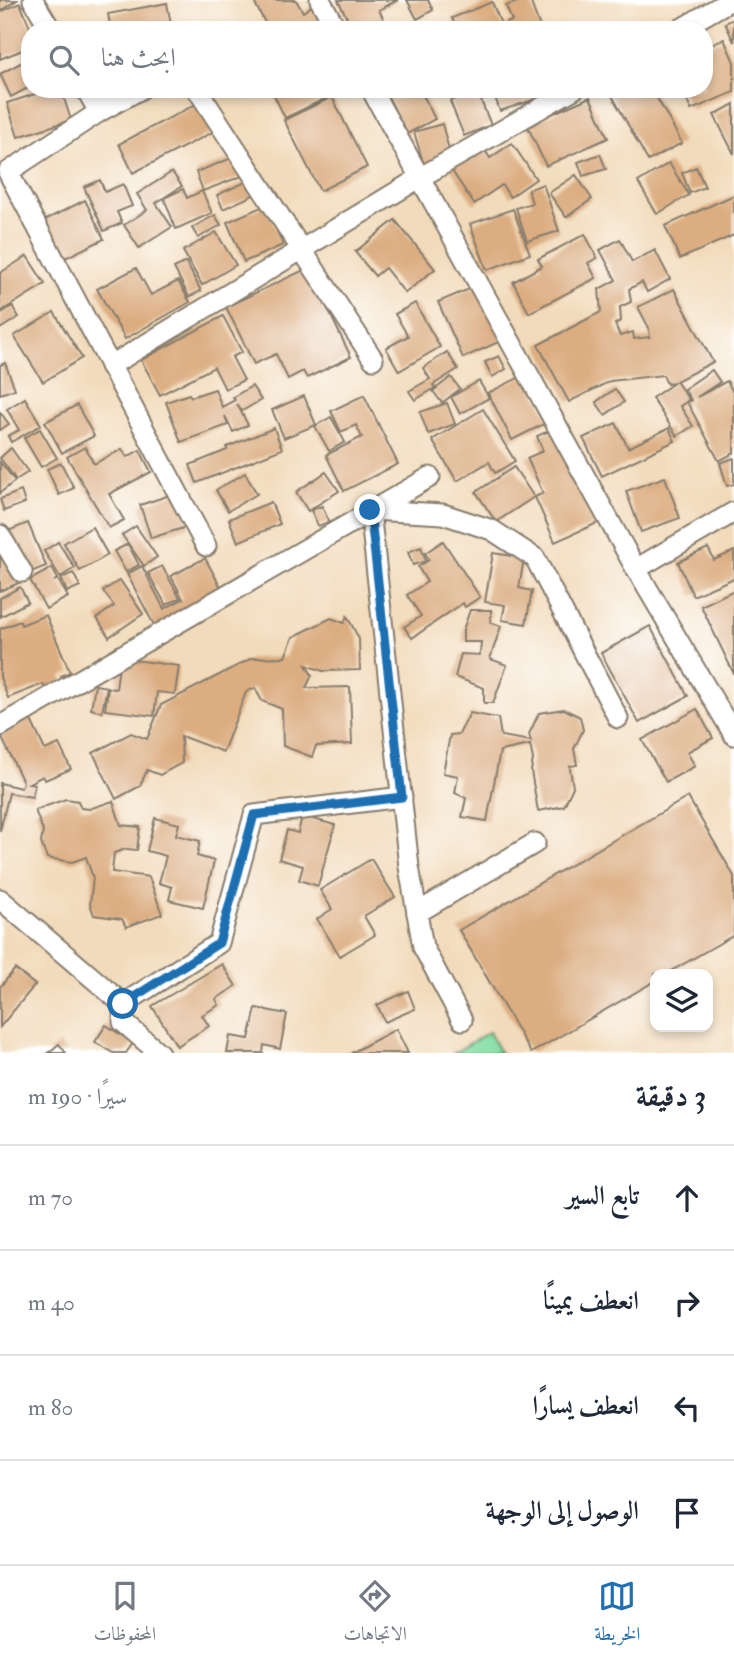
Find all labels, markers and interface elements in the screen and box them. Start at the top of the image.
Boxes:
search box [21,21,713,98]
icon: search [45,41,83,79]
text: ابحث هنا [101,42,176,74]
route end [354,494,385,525]
map controls [650,969,713,1032]
button: layers [650,969,713,1032]
route start [107,988,138,1019]
text: 3 دقيقة [636,1078,706,1115]
text: سيرًا · 190 m [28,1082,127,1111]
icon: ahead [668,1179,706,1217]
text: تابع السير [566,1180,639,1212]
text: 70 m [28,1183,73,1212]
icon: right [668,1284,706,1322]
text: انعطف يمينًا [543,1285,639,1317]
text: 40 m [28,1288,75,1317]
icon: left [668,1389,706,1427]
text: انعطف يسارًا [533,1390,639,1422]
text: 80 m [28,1393,73,1422]
icon: arrive [668,1494,706,1532]
text: الوصول إلى الوجهة [486,1495,639,1527]
tab: المحفوظات [94,1577,156,1652]
tab: الاتجاهات [343,1577,407,1652]
tab: الخريطة [594,1577,640,1652]

